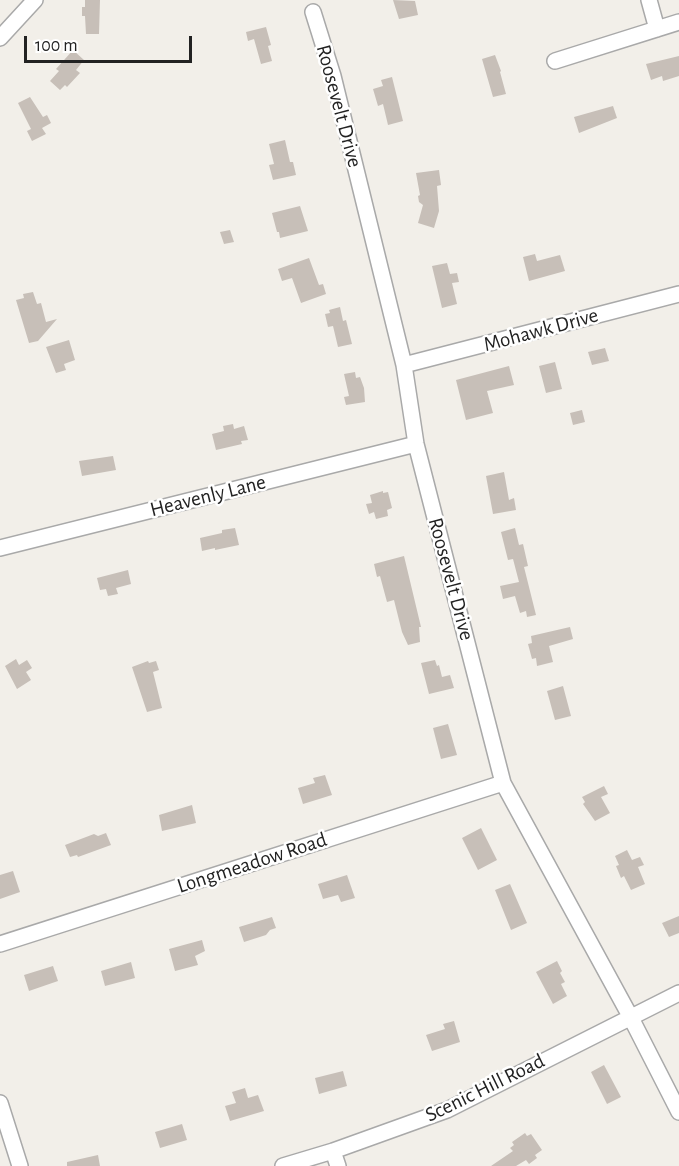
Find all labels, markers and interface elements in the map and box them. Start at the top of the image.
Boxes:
scale bar [27,24,195,62]
text: 100 m [35,37,78,55]
street label: Roosevelt Drive [310,42,368,170]
street label: Mohawk Drive [481,303,601,357]
street label: Heavenly Lane [147,469,269,523]
street label: Roosevelt Drive [422,515,480,643]
street label: Longmeadow Road [174,827,330,899]
street label: Scenic Hill Road [421,1048,549,1128]

